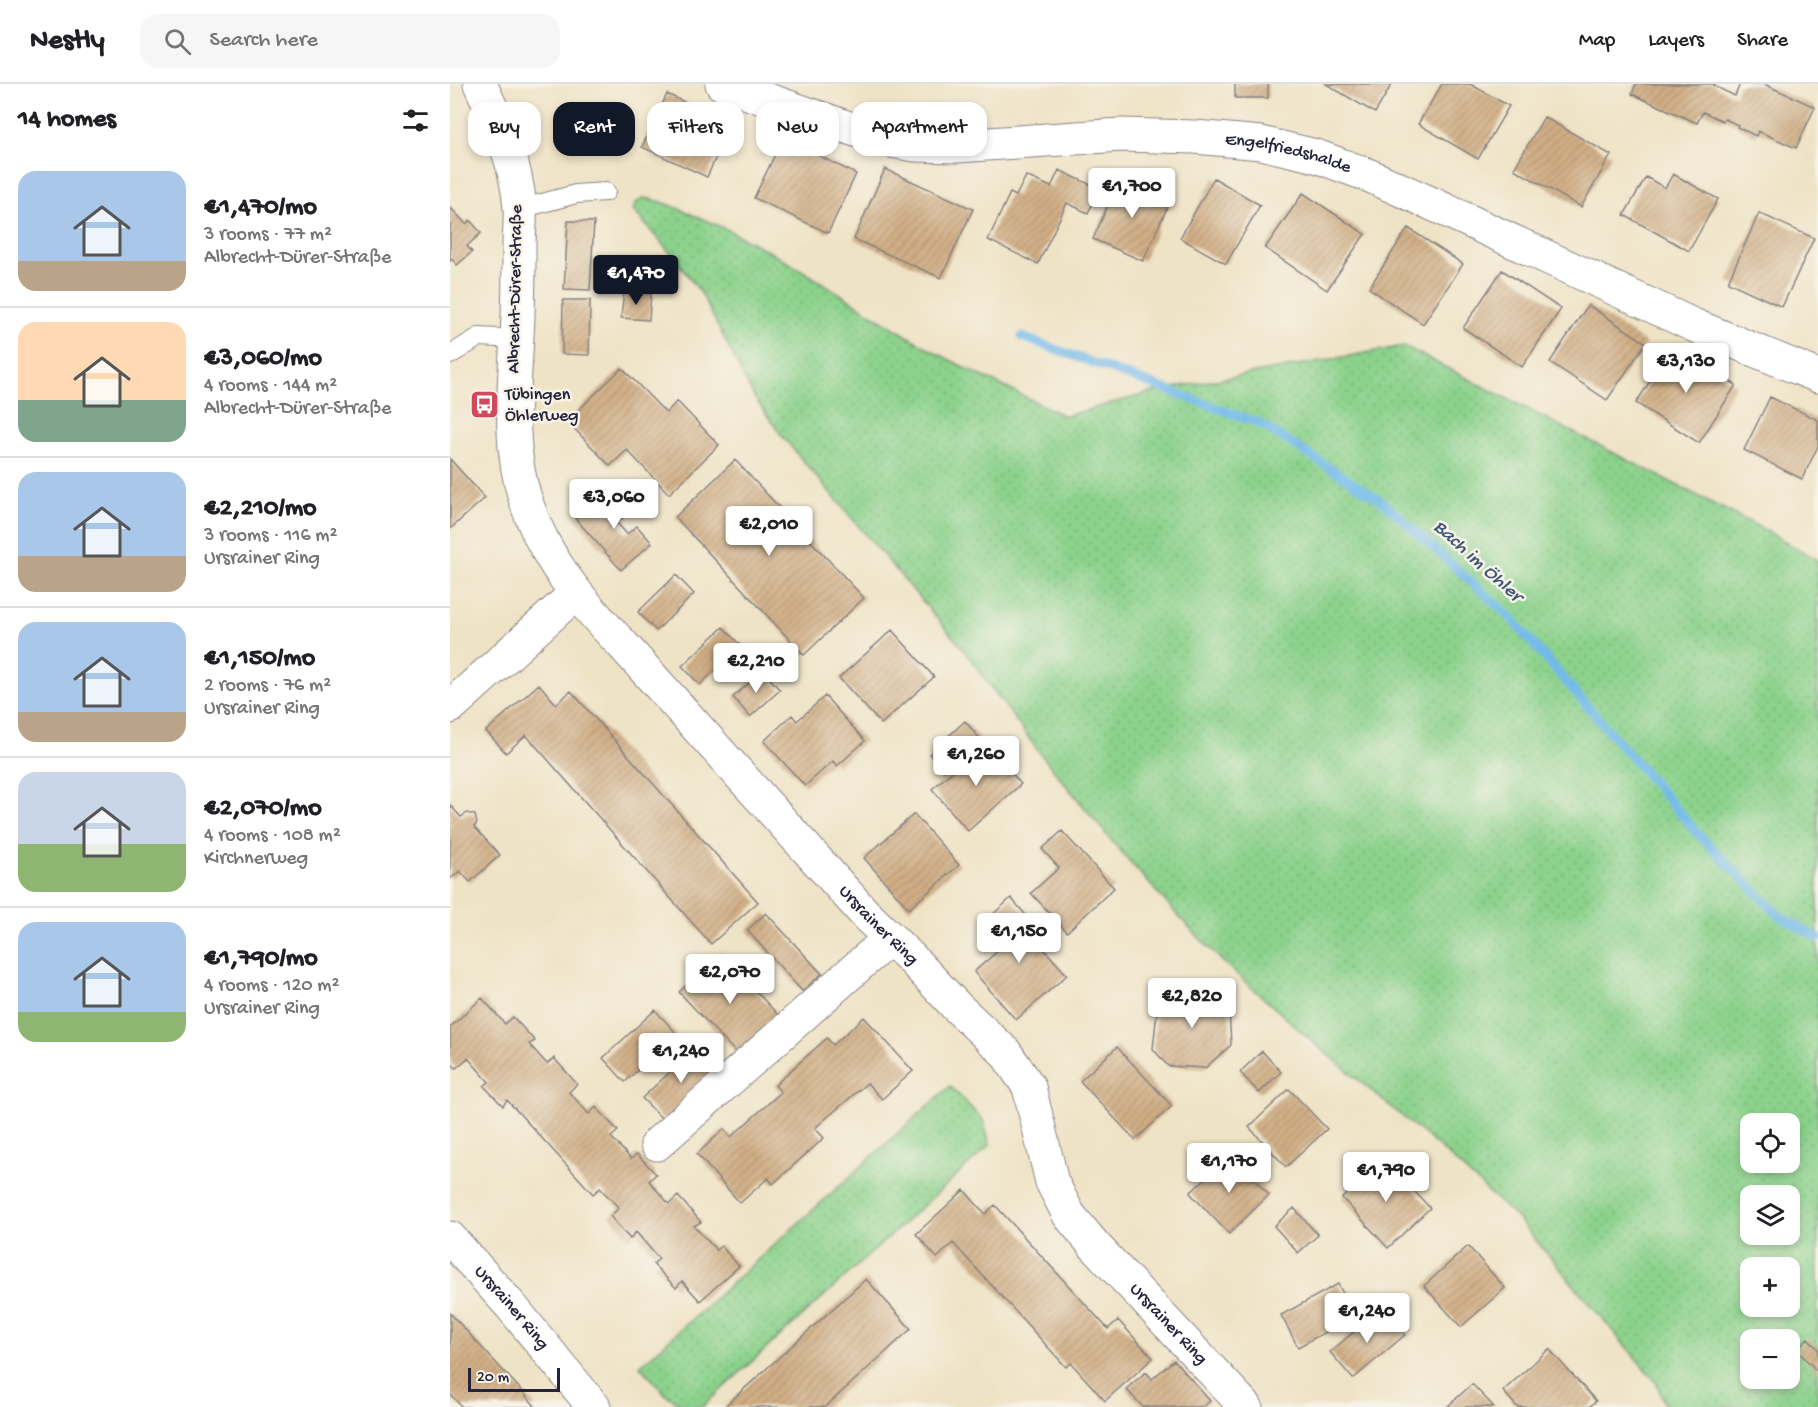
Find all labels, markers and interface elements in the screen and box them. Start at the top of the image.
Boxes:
search box [140,14,560,68]
text: Nestly [30,25,104,58]
icon: search [161,25,194,58]
text: Search here [209,28,318,54]
text: Map [1579,29,1615,54]
text: Layers [1648,29,1704,54]
text: Share [1737,29,1788,54]
chip: Buy [468,102,541,156]
chip: Rent [553,102,635,156]
chip: Filters [647,102,744,156]
chip: New [756,102,839,156]
chip: Apartment [851,102,987,156]
icon: filters [399,104,432,137]
text: 14 homes [18,105,116,136]
street label: Engelfriedshalde [1224,129,1355,179]
pin: €1,700 [1083,168,1181,219]
text: €1,700 [1102,176,1162,199]
text: €1,470/mo [204,193,317,224]
icon: home [66,195,138,267]
street label: Albrecht-Dürer-Straße [504,204,528,374]
text: 3 rooms · 77 m² [204,224,332,247]
text: Albrecht-Dürer-Straße [204,247,391,270]
pin: €1,470 [587,255,685,306]
text: €1,470 [607,263,665,286]
pin: €3,130 [1637,343,1735,394]
text: €3,060/mo [204,344,322,375]
icon: home [66,346,138,418]
text: €3,130 [1657,351,1715,374]
text: 4 rooms · 144 m² [204,375,337,398]
place label: Tübingen Öhlerweg [504,385,579,427]
bus stop icon: Tübingen Öhlerweg [468,389,500,421]
text: Albrecht-Dürer-Straße [204,398,391,421]
pin: €3,060 [565,479,663,530]
text: €3,060 [583,487,645,510]
text: €2,210/mo [204,494,317,525]
icon: home [66,496,138,568]
pin: €2,010 [720,506,818,557]
text: €2,010 [740,514,798,537]
water label: Bach im Öhler [1428,516,1529,610]
text: 3 rooms · 116 m² [204,525,337,548]
text: Ursrainer Ring [204,548,320,571]
pin: €2,210 [707,643,805,694]
text: €1,150/mo [204,644,315,675]
icon: home [66,646,138,718]
text: €2,210 [727,651,785,674]
text: 2 rooms · 76 m² [204,675,331,698]
text: Ursrainer Ring [204,698,320,721]
pin: €1,260 [927,736,1025,787]
text: €1,260 [947,744,1005,767]
text: €2,070/mo [204,794,322,825]
icon: home [66,796,138,868]
text: 4 rooms · 108 m² [204,825,341,848]
text: Kirchnerweg [204,848,308,871]
street label: Ursrainer Ring [834,881,922,970]
pin: €1,150 [970,913,1068,964]
text: €1,150 [991,921,1047,944]
text: €1,790/mo [204,944,318,975]
icon: home [66,946,138,1018]
pin: €2,070 [681,954,779,1005]
text: €2,070 [699,962,761,985]
text: 4 rooms · 120 m² [204,975,339,998]
pin: €2,820 [1143,978,1241,1029]
text: €2,820 [1162,986,1222,1009]
text: Ursrainer Ring [204,998,320,1021]
pin: €1,240 [632,1033,730,1084]
text: €1,240 [653,1041,709,1064]
map controls [1740,1113,1800,1389]
button: locate [1740,1113,1800,1173]
pin: €1,170 [1180,1143,1278,1194]
text: €1,170 [1201,1151,1257,1174]
pin: €1,790 [1337,1152,1435,1203]
text: €1,790 [1357,1160,1415,1183]
button: layers [1740,1185,1800,1245]
button: + [1740,1257,1800,1317]
street label: Ursrainer Ring [469,1261,553,1354]
street label: Ursrainer Ring [1125,1279,1211,1369]
pin: €1,240 [1318,1293,1416,1344]
text: €1,240 [1339,1301,1395,1324]
button: − [1740,1329,1800,1389]
scale bar [468,1365,560,1392]
text: 20 m [477,1369,509,1388]

